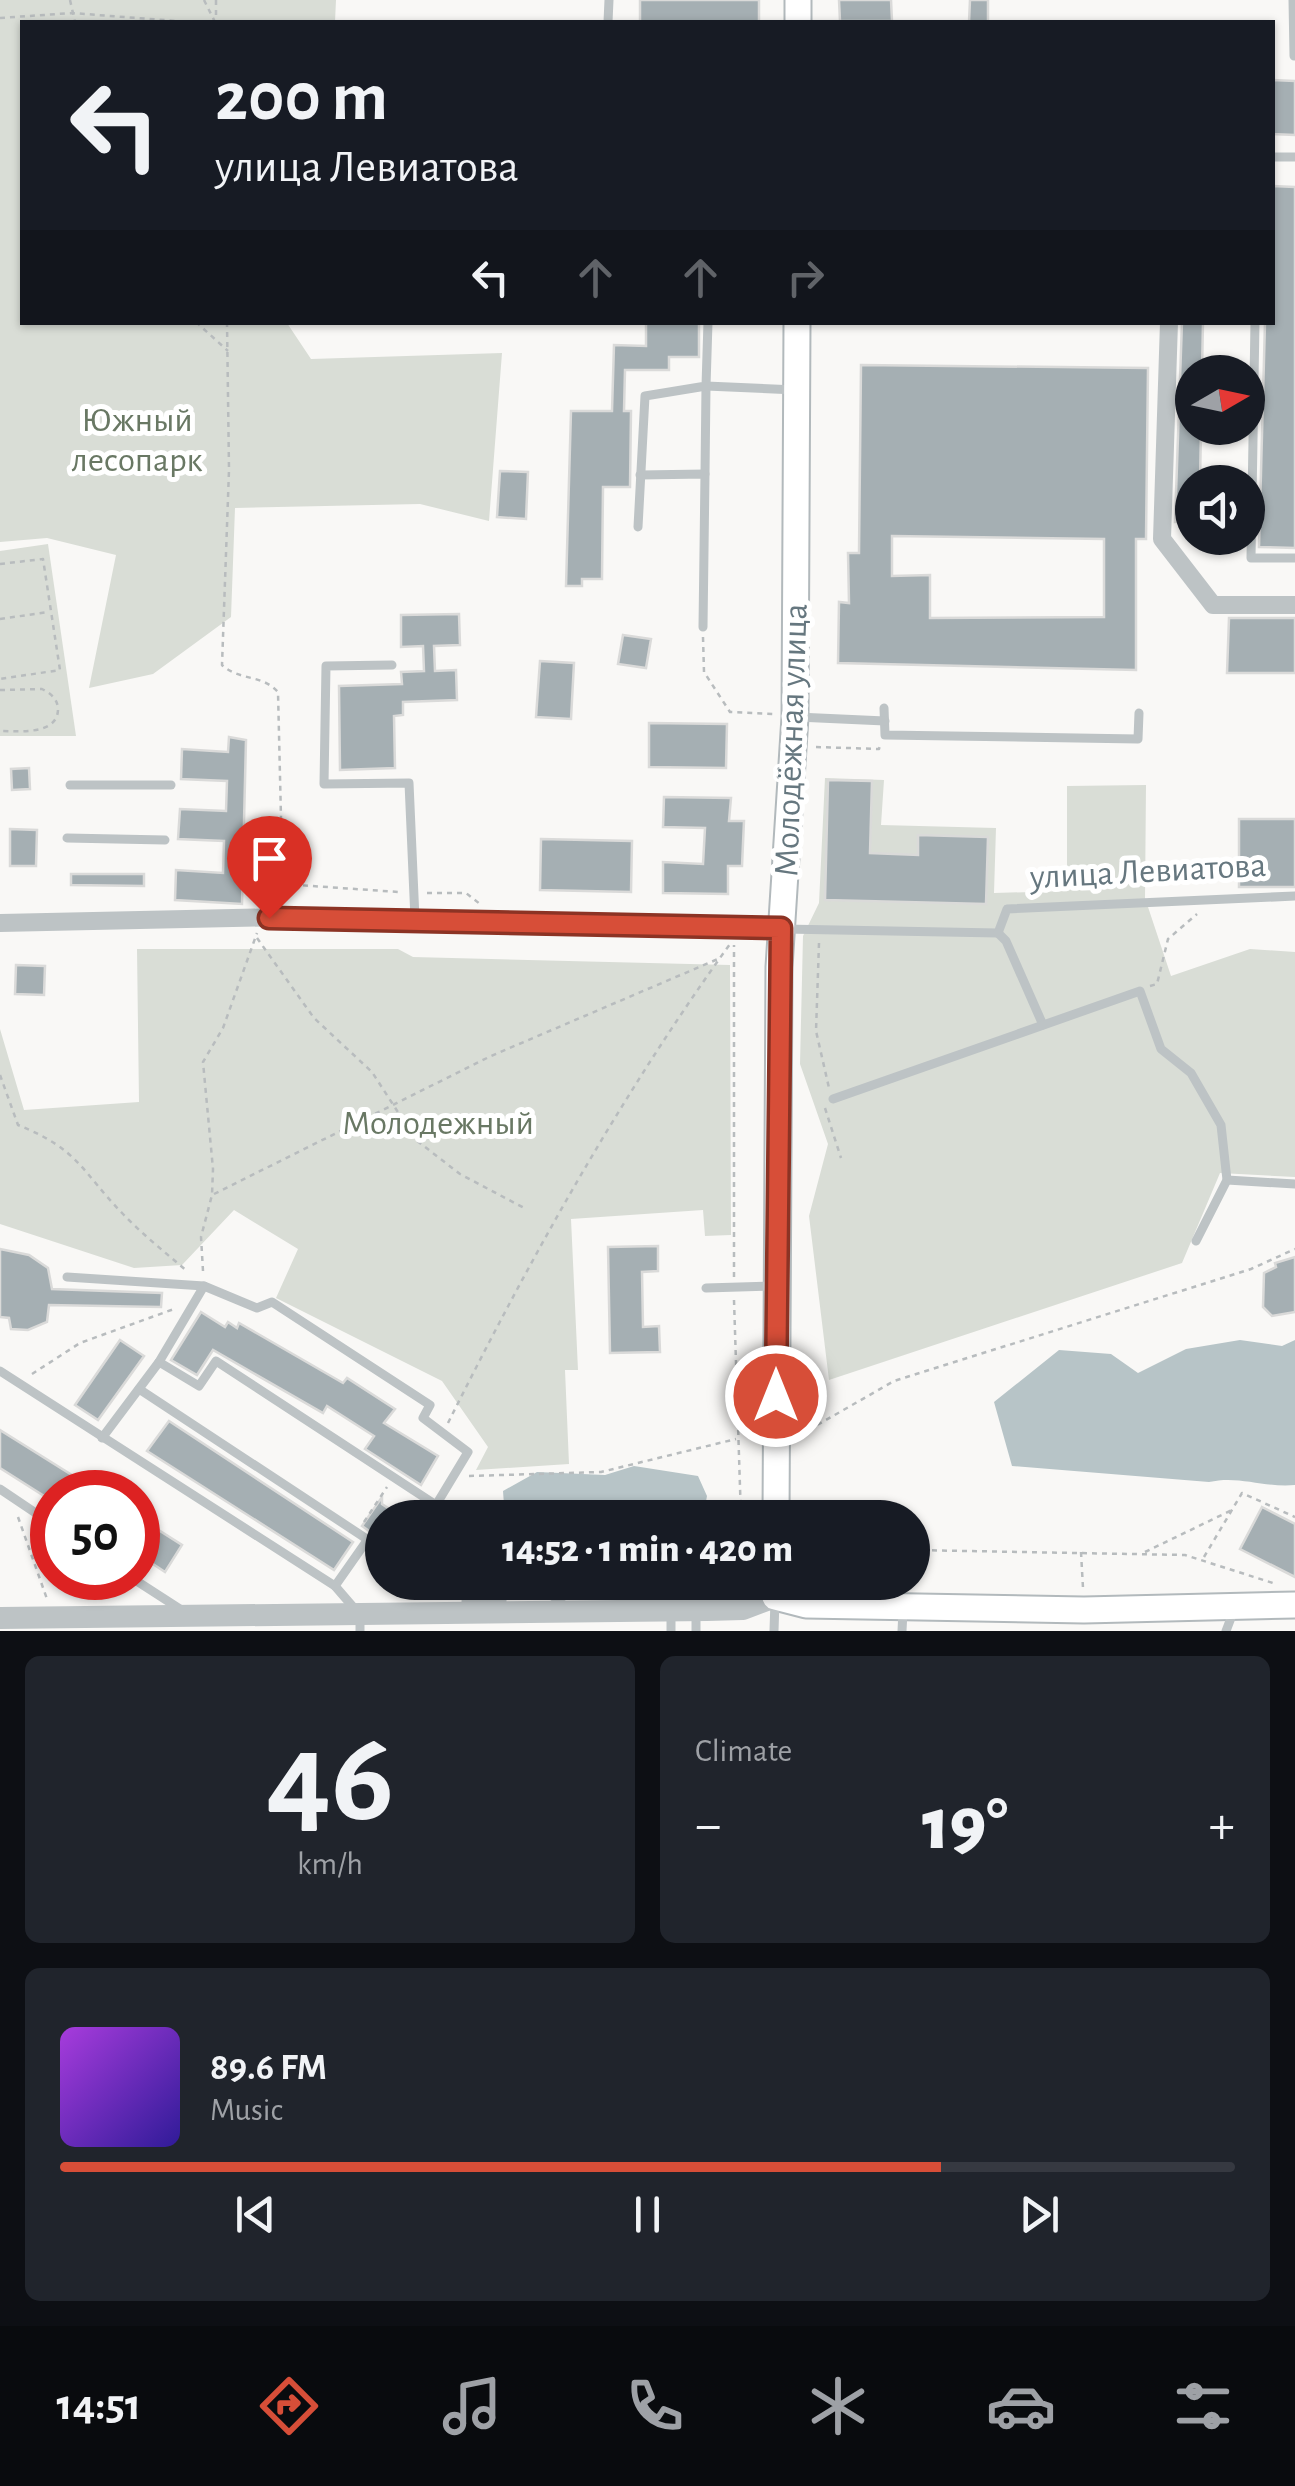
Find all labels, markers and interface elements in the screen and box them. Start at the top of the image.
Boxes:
icon: left [50,60,180,190]
text: 200 m [215,63,388,133]
text: улица Левиатова [215,145,519,190]
icon: left [463,250,518,305]
icon: ahead [568,250,623,305]
icon: ahead [673,250,728,305]
icon: right [778,250,833,305]
north arrow [1175,355,1265,445]
map controls [1175,355,1265,555]
park label: Южный лесопарк [72,403,202,478]
button: sound [1175,465,1265,555]
street label: Молодёжная улица [769,603,814,877]
pin [227,816,312,919]
icon: arrive [242,831,297,886]
street label: улица Левиатова [1028,848,1267,895]
park label: Молодежный [342,1106,534,1141]
position arrow [724,1344,828,1448]
speed limit sign: 50 [30,1470,160,1600]
text: 14:52 · 1 min · 420 m [502,1531,793,1569]
text: 46 [266,1715,394,1845]
text: Climate [695,1735,792,1767]
text: 19° [922,1788,1008,1863]
text: − [695,1798,721,1853]
text: + [1209,1798,1235,1853]
text: km/h [297,1848,363,1880]
text: 89.6 FM [210,2049,327,2087]
text: Music [210,2094,283,2126]
icon: previous [228,2187,283,2242]
icon: pause [620,2187,675,2242]
icon: next [1012,2187,1067,2242]
icon: directions [254,2371,324,2441]
icon: music [437,2371,507,2441]
icon: phone [620,2371,690,2441]
icon: climate [803,2371,873,2441]
icon: car [986,2371,1056,2441]
icon: filters [1168,2371,1238,2441]
text: 14:51 [56,2383,141,2428]

